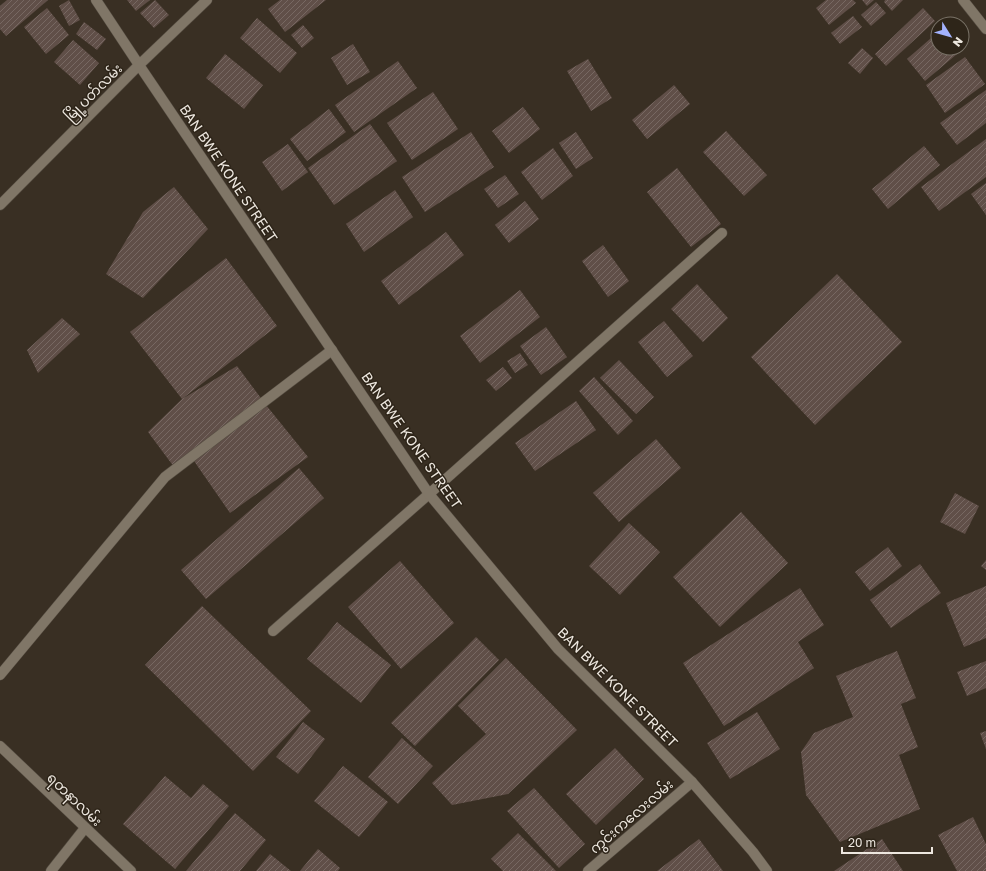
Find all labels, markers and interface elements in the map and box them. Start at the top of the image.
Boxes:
north arrow [930,16,970,56]
text: N [951,35,966,50]
street label: မြို့ပတ်လမ်း [60,59,128,127]
street label: BAN BWE KONE STREET [176,101,282,245]
street label: BAN BWE KONE STREET [358,368,466,512]
street label: BAN BWE KONE STREET [554,623,682,751]
street label: ရတနာလမ်း [41,768,107,832]
street label: ကွင်းကလေးလမ်း [585,774,678,859]
scale bar [842,829,932,855]
text: 20 m [848,835,876,850]

